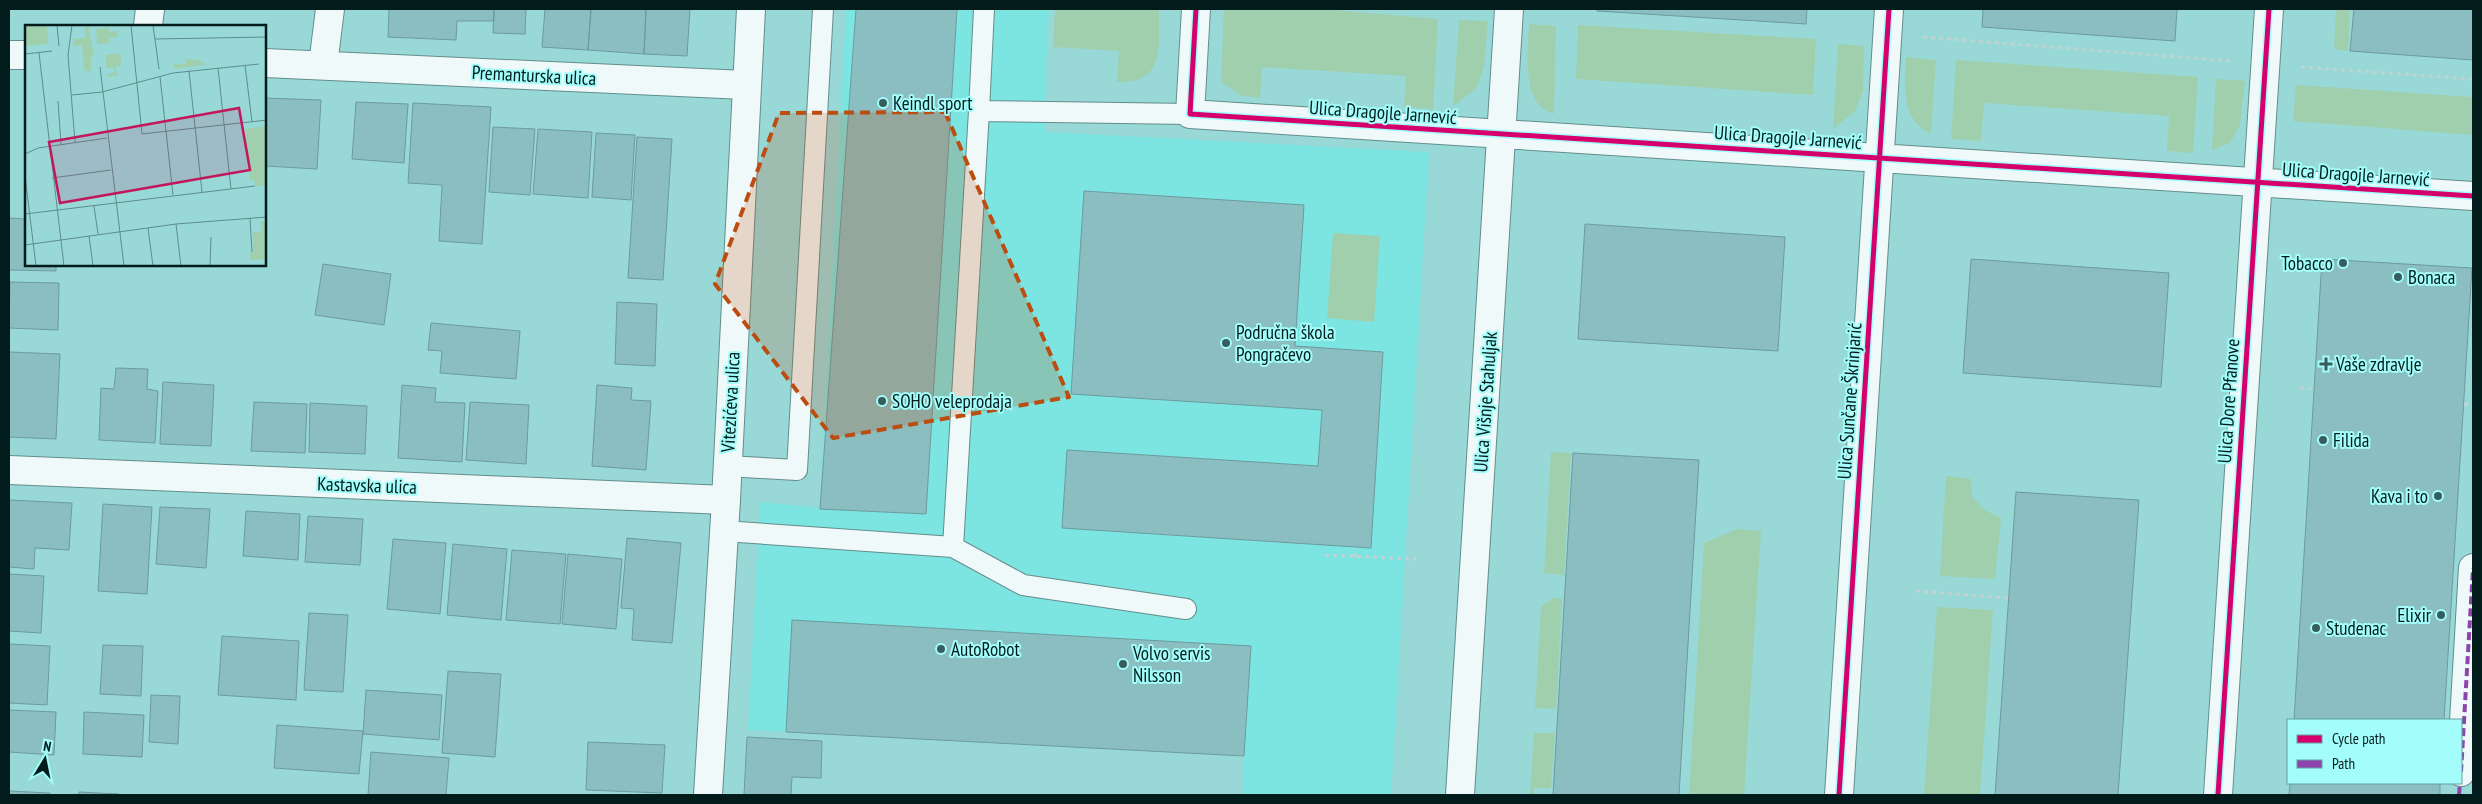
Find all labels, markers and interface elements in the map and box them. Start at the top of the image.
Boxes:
inset map [25,25,266,266]
street label: Premanturska ulica [471,60,597,90]
place label: Keindl sport [893,91,973,115]
street label: Ulica Dragojle Jarnević [1308,95,1458,129]
marker: Keindl sport [877,97,889,109]
street label: Ulica Dragojle Jarnević [1713,120,1863,154]
street label: Ulica Dragojle Jarnević [2281,157,2431,191]
place label: Tobacco [2281,251,2333,275]
marker: Tobacco [2337,257,2349,269]
place label: Bonaca [2408,265,2455,289]
marker: Bonaca [2392,271,2404,283]
place label: Područna škola Pongračevo [1236,320,1334,366]
street label: Ulica Sunčane Škrinjarić [1832,322,1866,480]
street label: Ulica Višnje Stahuljak [1468,330,1502,473]
marker: Područna škola Pongračevo [1220,337,1232,349]
street label: Ulica Dore Pfanove [2212,338,2244,464]
street label: Vitezićeva ulica [715,351,745,454]
place label: Vaše zdravlje [2335,352,2422,376]
marker: Vaše zdravlje [2320,358,2332,370]
place label: SOHO veleprodaja [892,389,1012,413]
marker: SOHO veleprodaja [876,395,888,407]
place label: Filida [2333,428,2369,452]
marker: Filida [2317,434,2329,446]
street label: Kastavska ulica [317,471,417,499]
place label: Kava i to [2371,484,2428,508]
marker: Kava i to [2432,490,2444,502]
place label: Elixir [2397,603,2432,627]
marker: Elixir [2435,609,2447,621]
place label: Studenac [2326,616,2387,640]
marker: Studenac [2310,622,2322,634]
place label: AutoRobot [951,637,1021,661]
place label: Volvo servis Nilsson [1132,641,1211,687]
marker: AutoRobot [935,643,947,655]
marker: Volvo servis Nilsson [1117,658,1129,670]
legend [2287,719,2462,784]
text: Cycle path [2332,729,2385,748]
north arrow [20,734,70,784]
text: N [42,737,53,756]
text: Path [2332,754,2355,773]

